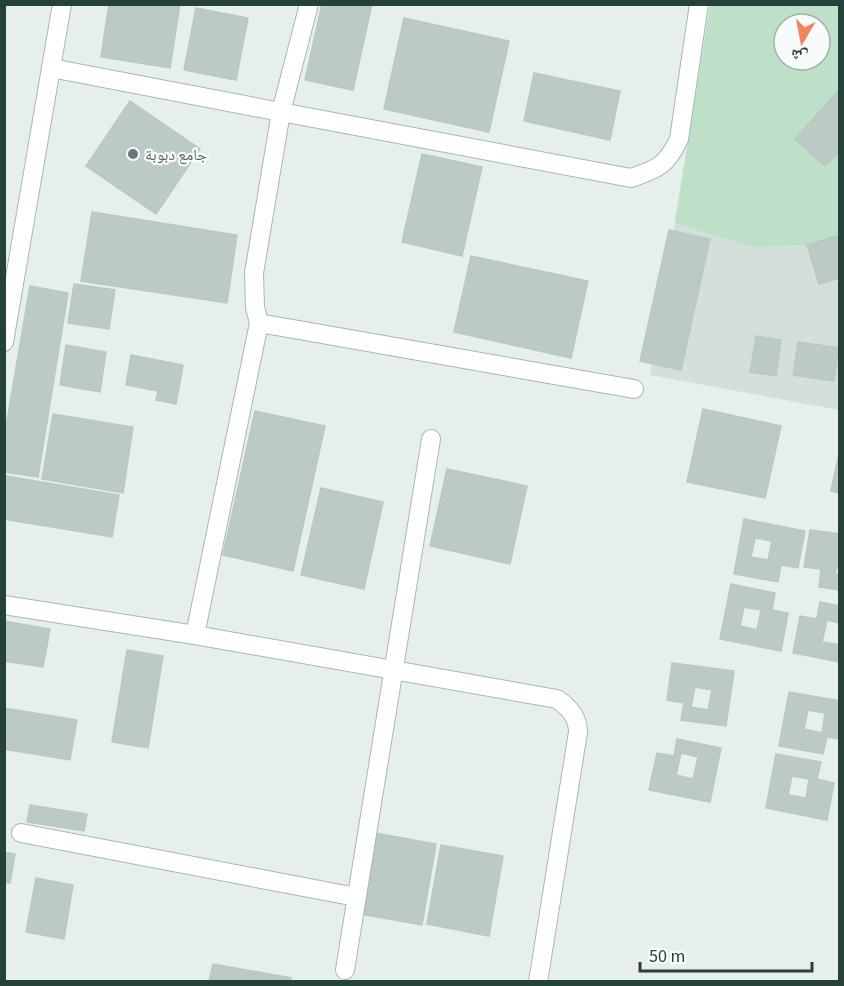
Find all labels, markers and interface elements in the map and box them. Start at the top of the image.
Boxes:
north arrow [772,12,832,72]
text: ش [789,43,810,68]
place label: جامع دبوبة [145,144,208,166]
marker: جامع دبوبة [126,147,140,161]
scale bar [640,935,812,973]
text: 50 m [649,944,685,969]

